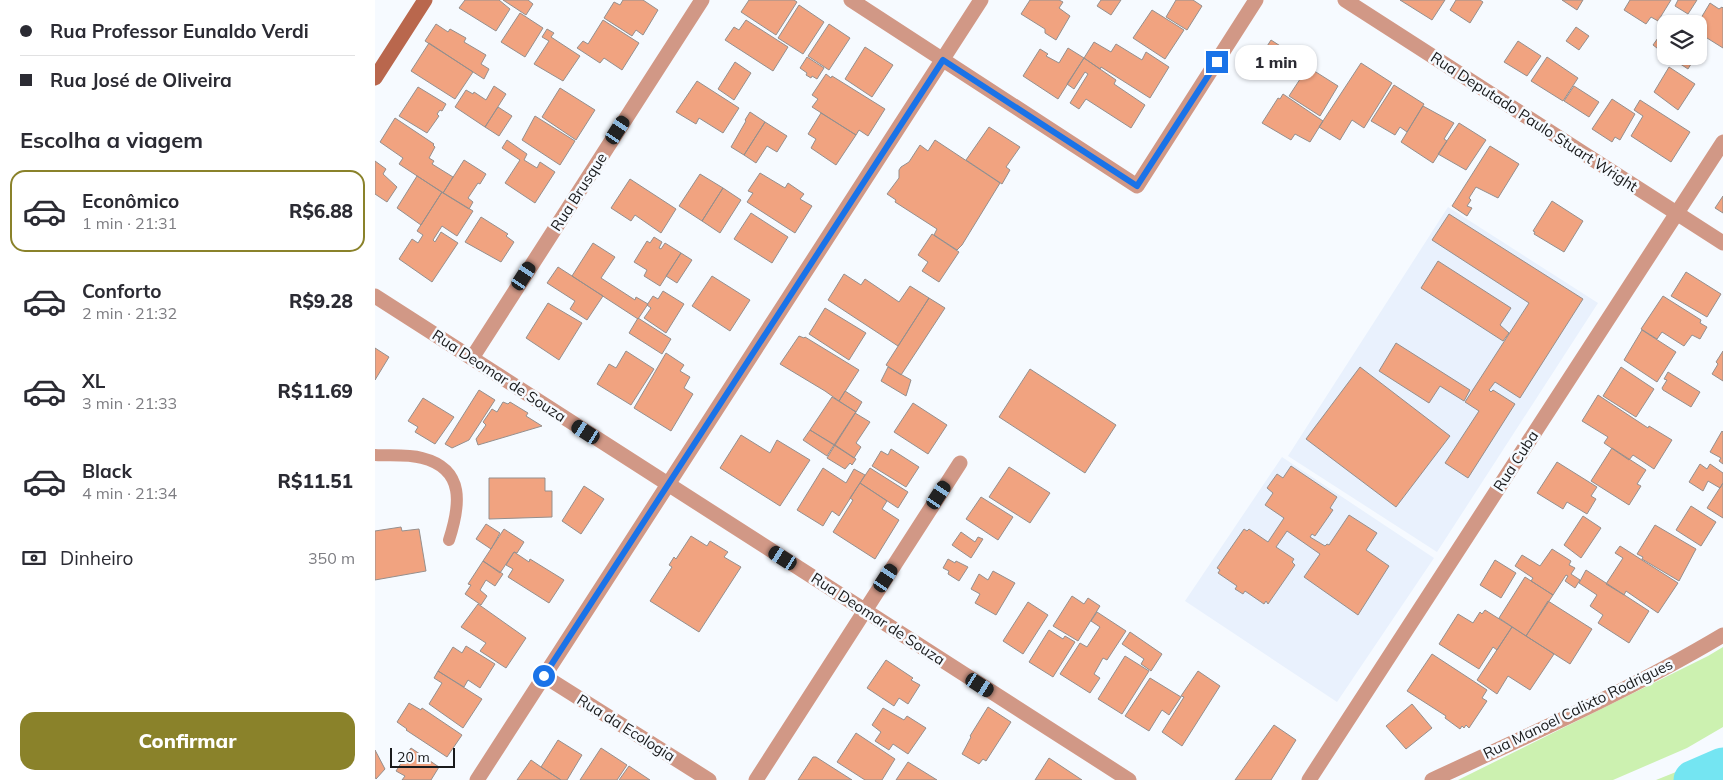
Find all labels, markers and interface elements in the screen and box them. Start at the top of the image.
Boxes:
map controls [1657,15,1707,65]
button: layers [1657,15,1707,65]
text: Rua Professor Eunaldo Verdi [50,19,309,43]
callout: 1 min [1235,44,1317,80]
street label: Rua Deputado Paulo Stuart Wright [1427,47,1641,196]
route end [1206,51,1228,73]
text: 1 min [1255,52,1297,72]
text: Rua José de Oliveira [50,68,232,92]
car [603,113,632,147]
text: Escolha a viagem [20,126,203,154]
street label: Rua Brusque [546,149,611,234]
icon: car [22,189,67,234]
text: Econômico [82,189,179,213]
text: R$6.88 [289,199,353,223]
text: 1 min · 21:31 [82,213,177,233]
car [509,259,538,293]
icon: car [22,279,67,324]
text: Conforto [82,279,161,303]
text: R$9.28 [289,289,353,313]
text: 2 min · 21:32 [82,303,177,323]
street label: Rua Deomar de Souza [429,325,570,426]
icon: car [22,369,67,414]
text: XL [82,369,105,393]
text: R$11.69 [278,379,353,403]
text: 3 min · 21:33 [82,393,177,413]
car [569,418,602,446]
street label: Rua Cuba [1489,427,1542,495]
icon: car [22,459,67,504]
text: Black [82,459,132,483]
text: R$11.51 [278,469,353,493]
car [924,478,953,512]
text: 4 min · 21:34 [82,483,177,503]
icon: cash [20,544,48,572]
car [766,544,799,572]
text: Dinheiro [60,546,133,570]
text: 350 m [308,548,355,568]
car [871,561,900,595]
street label: Rua Deomar de Souza [808,568,949,669]
street label: Rua Manoel Calixto Rodrigues [1480,654,1676,763]
route start [533,665,555,687]
car [963,671,996,699]
street label: Rua da Ecologia [574,690,679,765]
button: Confirmar [20,712,355,770]
scale bar [390,745,455,768]
text: 20 m [397,748,430,766]

